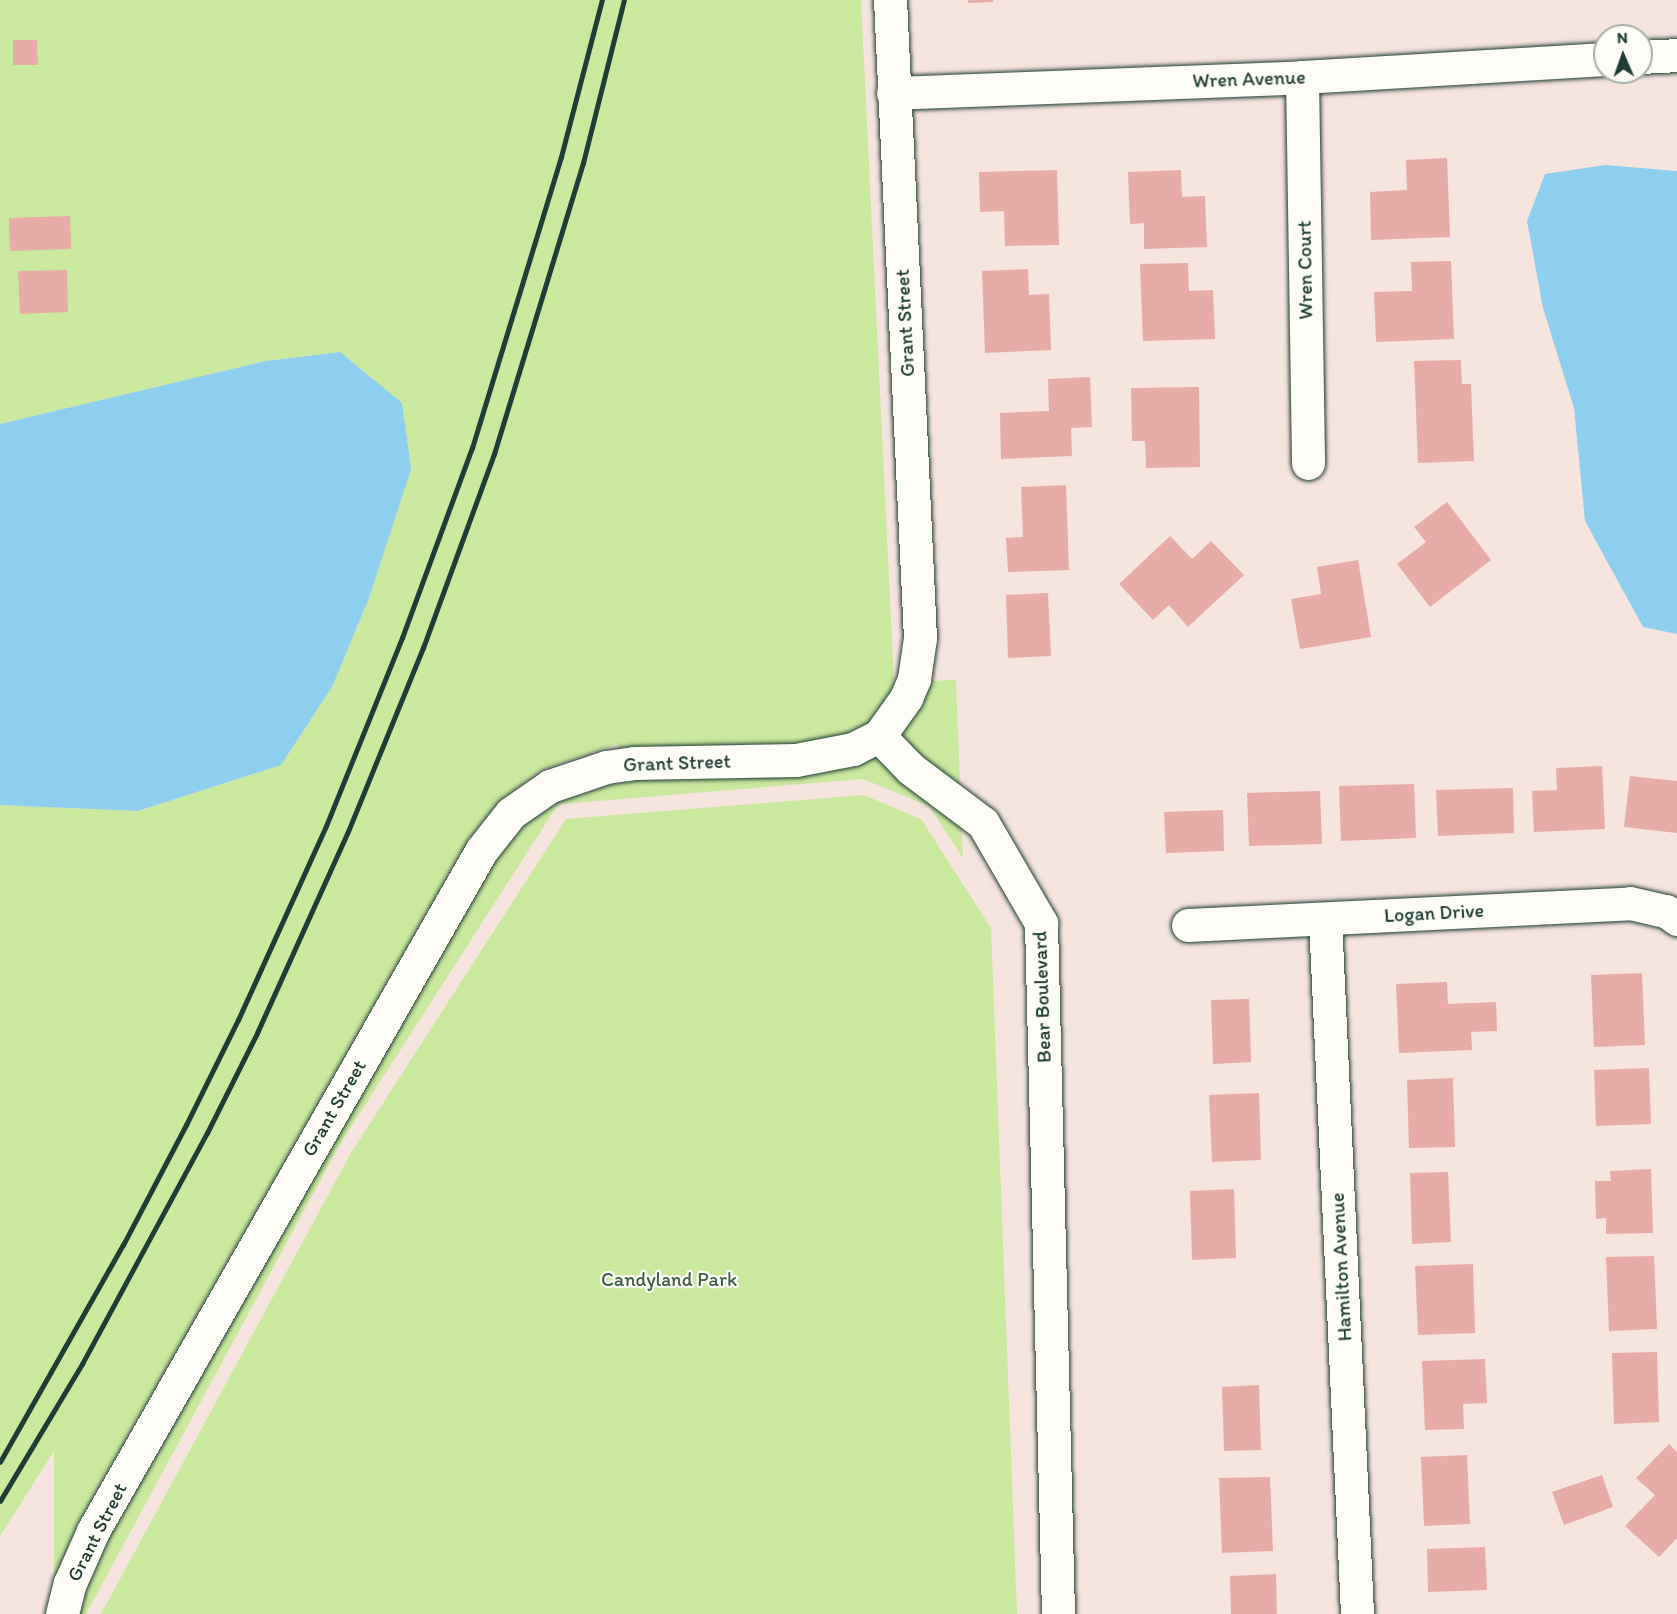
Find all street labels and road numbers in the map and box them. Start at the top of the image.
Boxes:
street label: Wren Avenue [1192,65,1306,93]
street label: Wren Court [1292,220,1318,320]
street label: Grant Street [890,269,920,377]
street label: Grant Street [623,749,731,777]
street label: Logan Drive [1383,898,1485,928]
street label: Bear Boulevard [1028,930,1056,1064]
street label: Grant Street [297,1055,371,1161]
street label: Hamilton Avenue [1325,1193,1357,1341]
street label: Grant Street [62,1479,132,1585]

